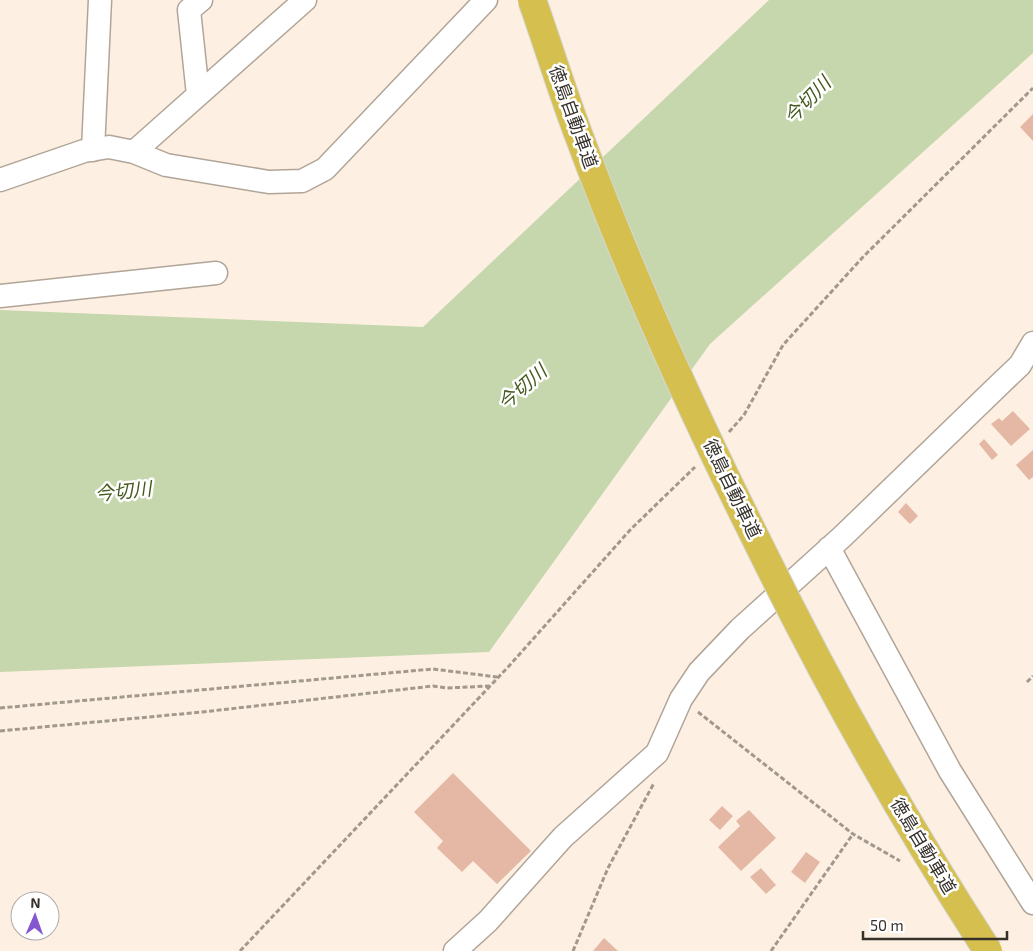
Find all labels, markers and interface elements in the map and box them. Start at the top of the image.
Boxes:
street label: 徳島自動車道 [545,62,603,171]
water label: 今切川 [779,70,836,128]
water label: 今切川 [493,358,552,414]
street label: 徳島自動車道 [699,435,766,542]
water label: 今切川 [93,476,154,505]
street label: 徳島自動車道 [887,794,961,897]
north arrow [10,891,60,941]
text: N [30,894,41,911]
scale bar [863,908,1007,940]
text: 50 m [870,916,904,934]

